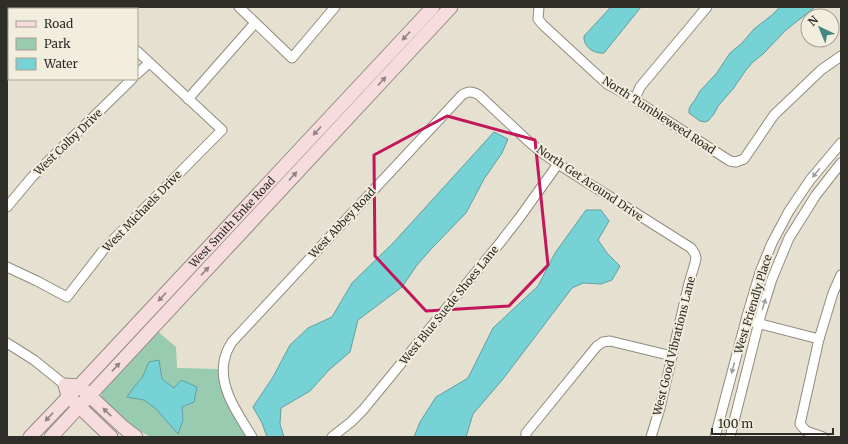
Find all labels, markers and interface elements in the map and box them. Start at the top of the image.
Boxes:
legend [8,8,138,80]
north arrow [800,8,840,48]
text: N [805,13,821,29]
text: Road [44,16,73,31]
one-way arrow [402,31,411,40]
text: Park [44,36,71,51]
text: Water [43,56,79,71]
street label: North Tumbleweed Road [600,73,718,157]
one-way arrow [377,76,387,86]
street label: West Colby Drive [30,106,105,179]
one-way arrow [313,125,322,136]
street label: North Get Around Drive [534,142,646,224]
street label: West Michaels Drive [99,167,184,255]
one-way arrow [811,168,820,179]
one-way arrow [289,171,298,182]
street label: West Smith Enke Road [185,173,278,271]
street label: West Abbey Road [305,185,378,262]
street label: West Blue Suede Shoes Lane [396,242,501,368]
street label: West Friendly Place [731,252,775,356]
one-way arrow [200,266,209,277]
street label: West Good Vibrations Lane [650,275,698,418]
one-way arrow [157,292,167,302]
one-way arrow [761,298,767,310]
one-way arrow [111,362,120,371]
one-way arrow [730,362,736,375]
one-way arrow [102,407,112,416]
scale bar [712,410,833,436]
one-way arrow [44,412,54,422]
text: 100 m [718,416,753,431]

